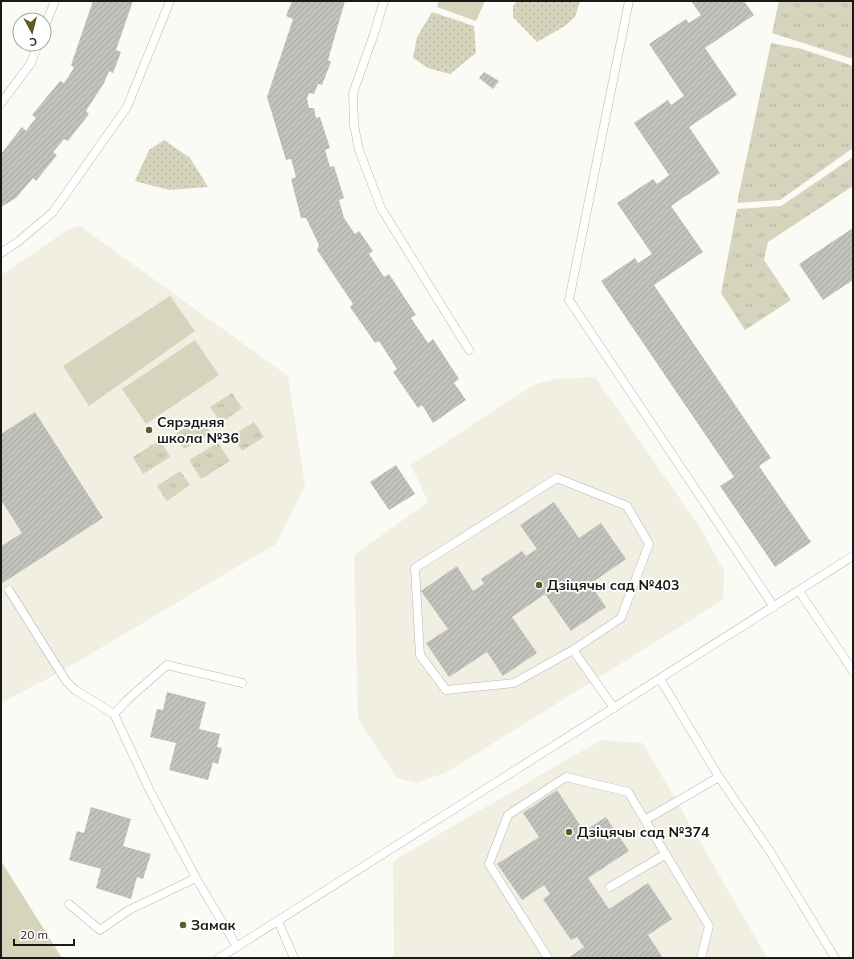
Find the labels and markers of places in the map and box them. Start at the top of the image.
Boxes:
place label: Сярэдняя школа №36 [157,413,239,447]
marker: Сярэдняя школа №36 [144,425,154,435]
place label: Дзіцячы сад №403 [547,576,679,594]
marker: Дзіцячы сад №403 [534,580,544,590]
place label: Дзіцячы сад №374 [577,823,710,841]
marker: Дзіцячы сад №374 [564,827,574,837]
place label: Замак [191,916,237,934]
marker: Замак [178,920,188,930]

